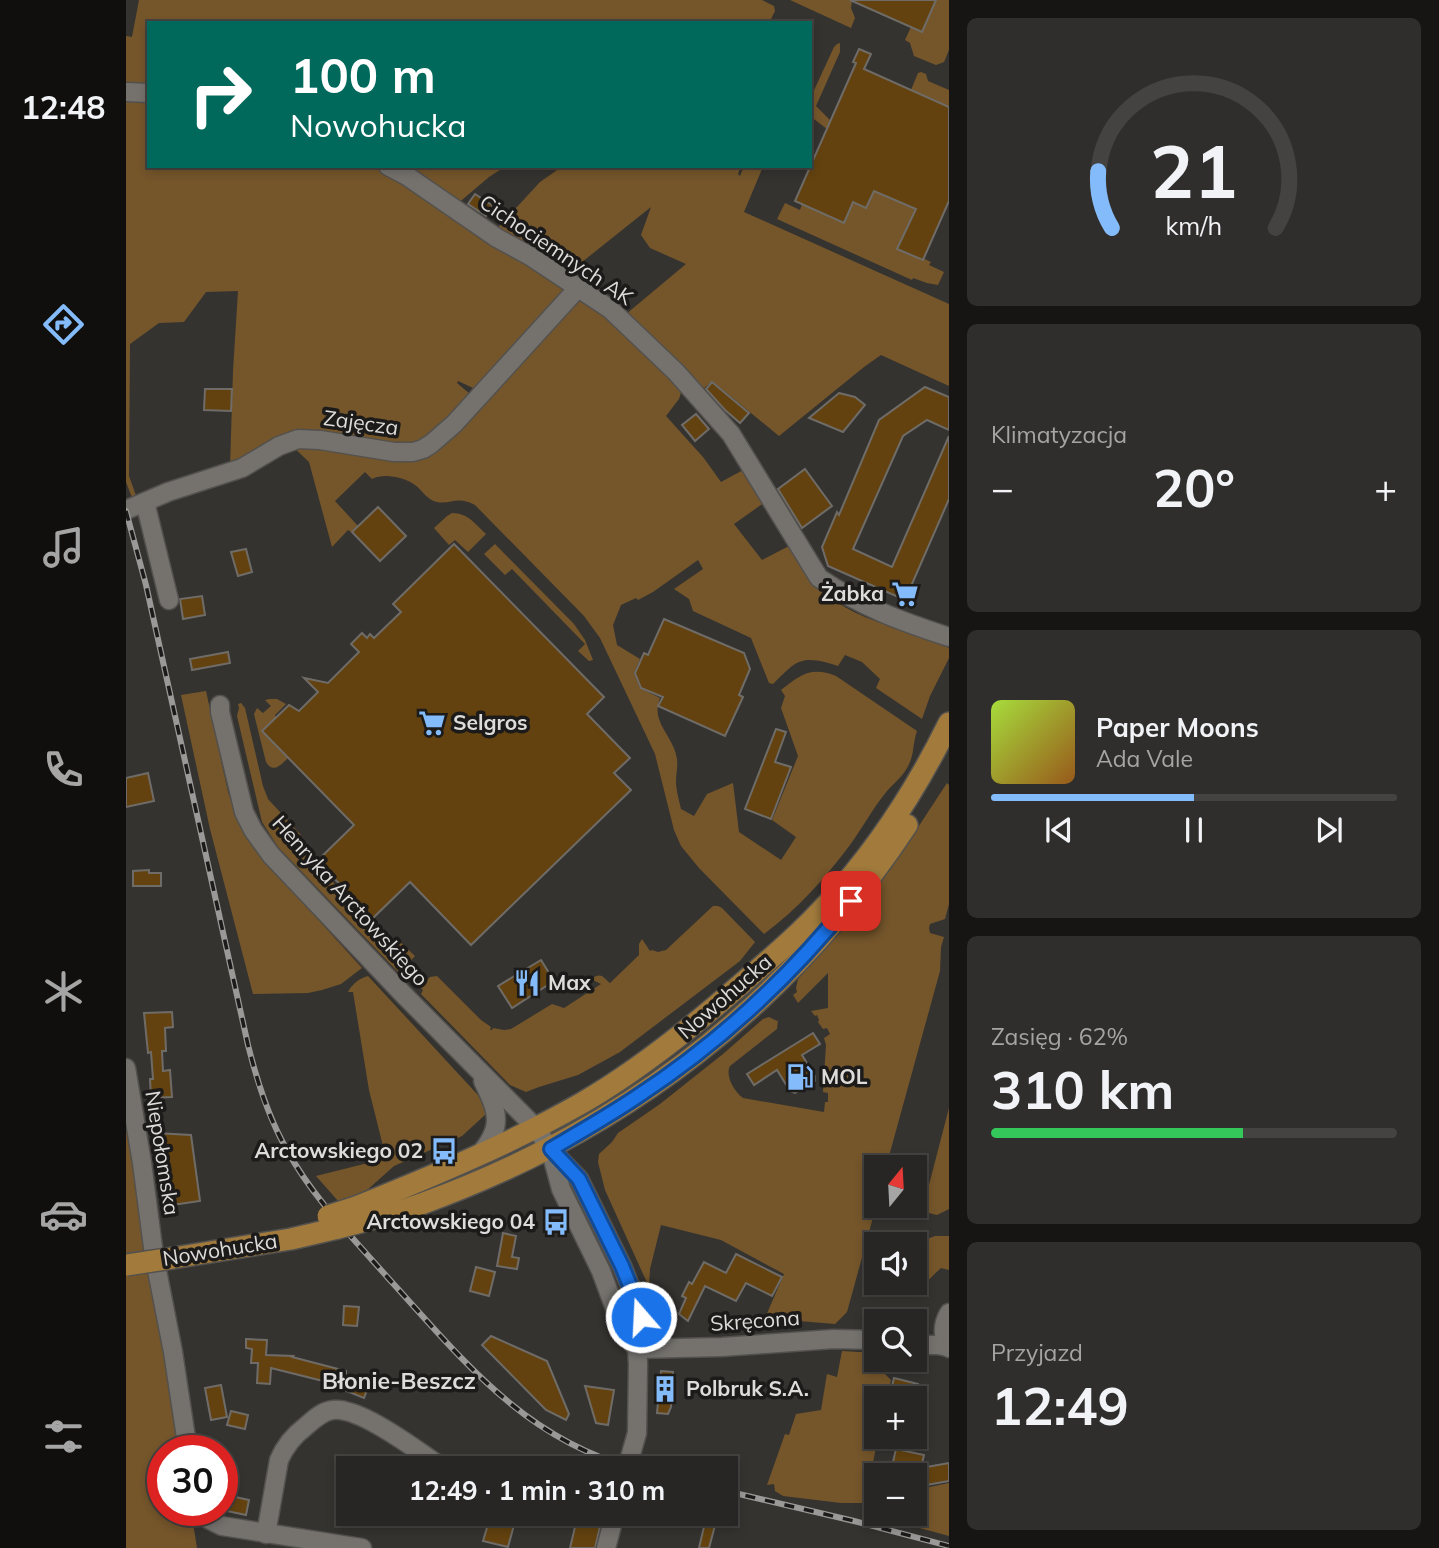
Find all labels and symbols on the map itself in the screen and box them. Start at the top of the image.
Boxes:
street label: Cichociemnych AK [475,188,639,311]
street label: Zajęcza [322,404,400,440]
supermarket icon: Żabka [890,579,920,609]
place label: Żabka [821,580,884,606]
supermarket icon: Selgros [417,708,447,738]
place label: Selgros [453,709,528,735]
street label: Henryka Arctowskiego [267,810,434,991]
pin [821,871,881,931]
street label: Nowohucka [672,948,777,1044]
restaurant icon: Max [512,968,542,998]
place label: Max [548,969,591,995]
fuel station icon: MOL [785,1062,815,1092]
place label: MOL [821,1063,868,1089]
street label: Niepołomska [140,1089,186,1217]
bus stop icon: Arctowskiego 02 [429,1136,459,1166]
place label: Arctowskiego 02 [255,1137,423,1163]
north arrow [864,1155,928,1218]
bus stop icon: Arctowskiego 04 [541,1207,571,1237]
place label: Arctowskiego 04 [367,1208,535,1234]
street label: Nowohucka [161,1227,279,1271]
position arrow [604,1280,678,1354]
street label: Skręcona [709,1304,801,1336]
district label: Błonie-Beszcz [322,1366,476,1395]
building icon: Polbruk S.A. [650,1374,680,1404]
place label: Polbruk S.A. [686,1375,809,1401]
speed limit sign: 30 [147,1435,238,1526]

